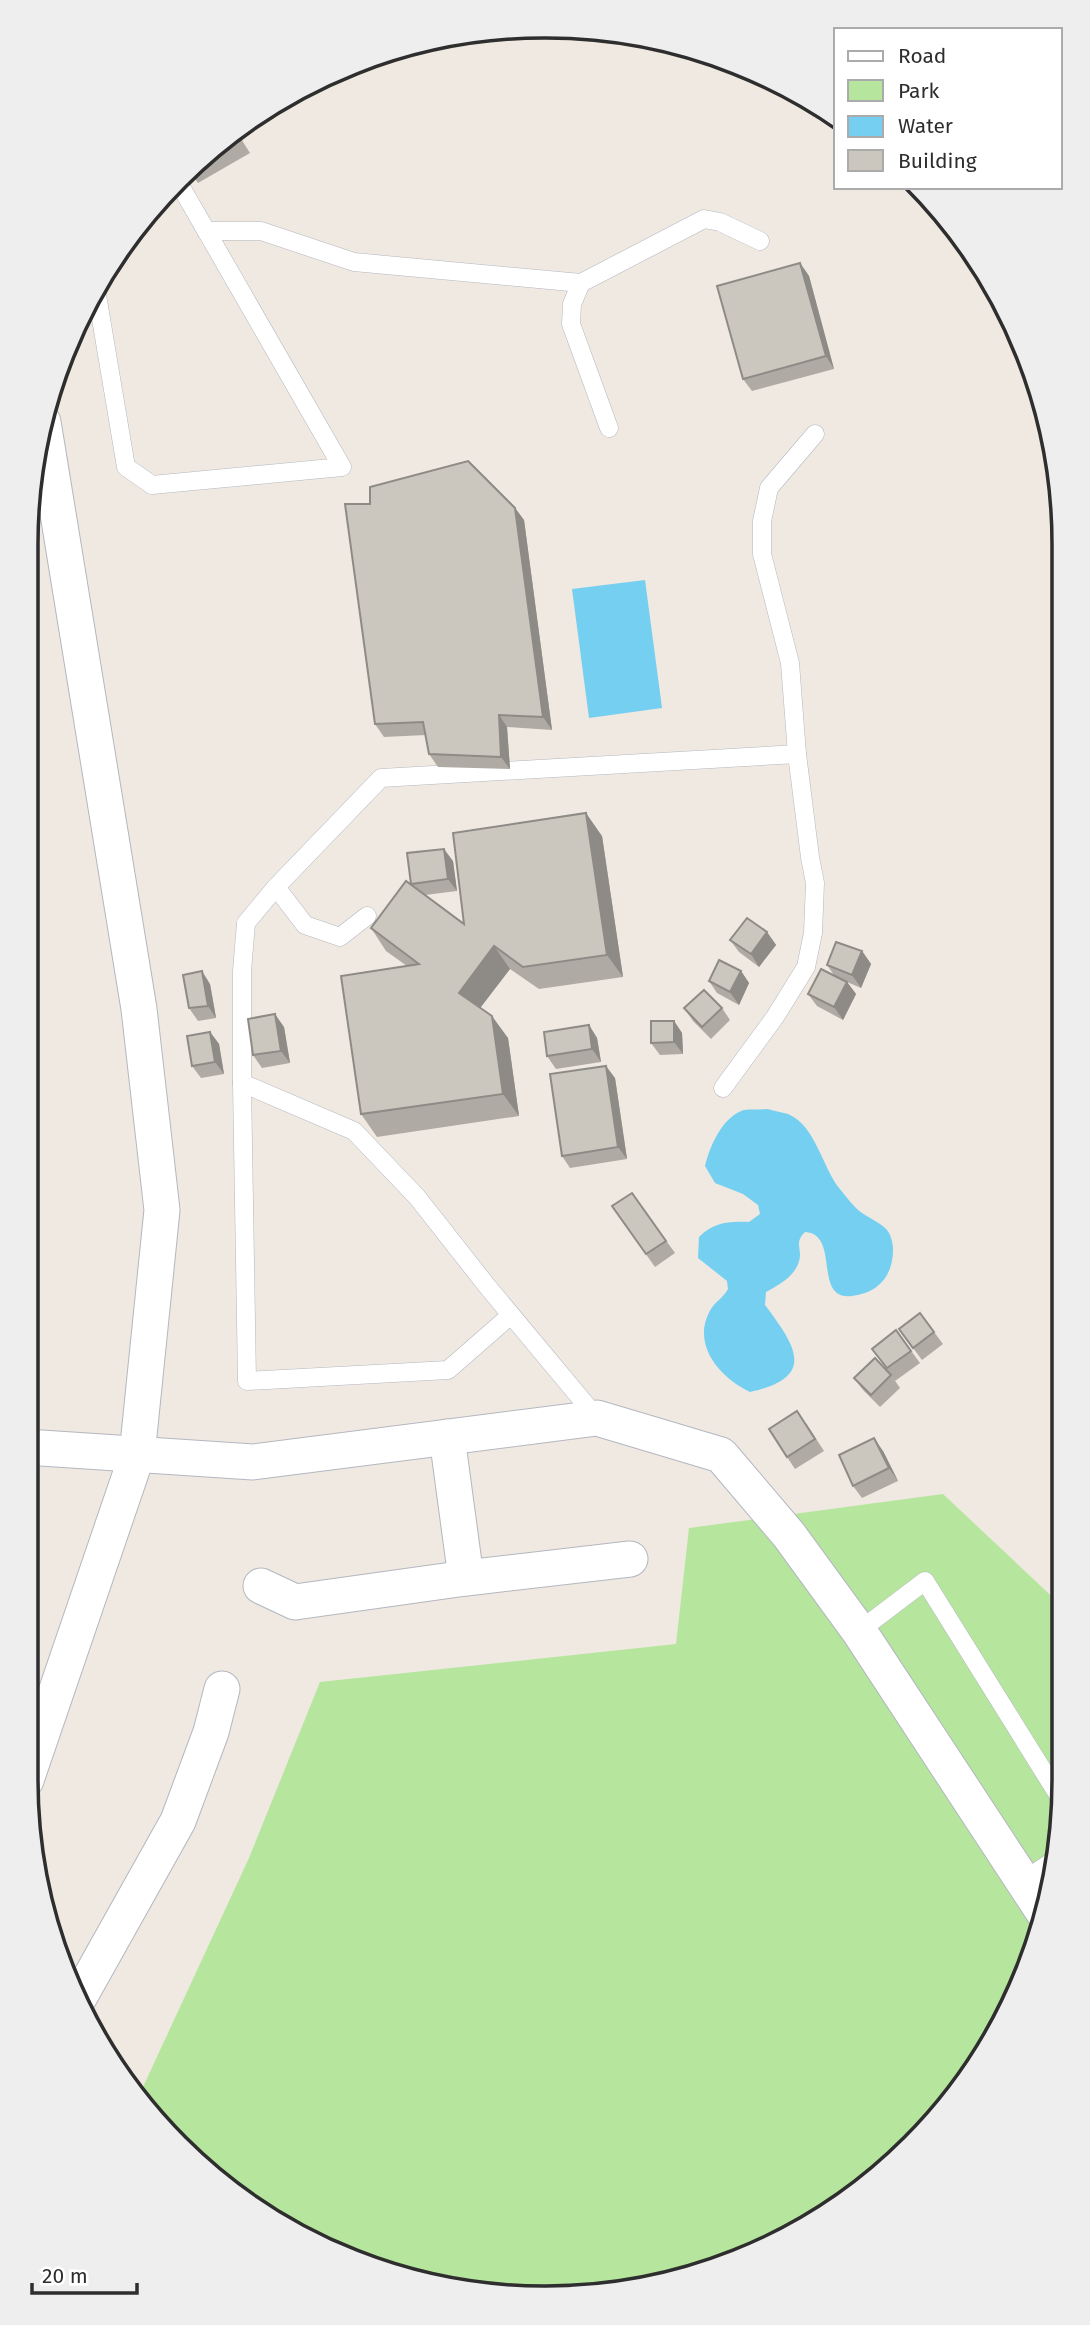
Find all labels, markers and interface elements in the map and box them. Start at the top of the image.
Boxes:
legend [834,28,1062,189]
text: Road [898,43,946,69]
text: Park [898,78,940,104]
text: Water [898,113,953,139]
text: Building [898,148,977,174]
scale bar [32,2252,136,2296]
text: 20 m [42,2263,88,2289]

